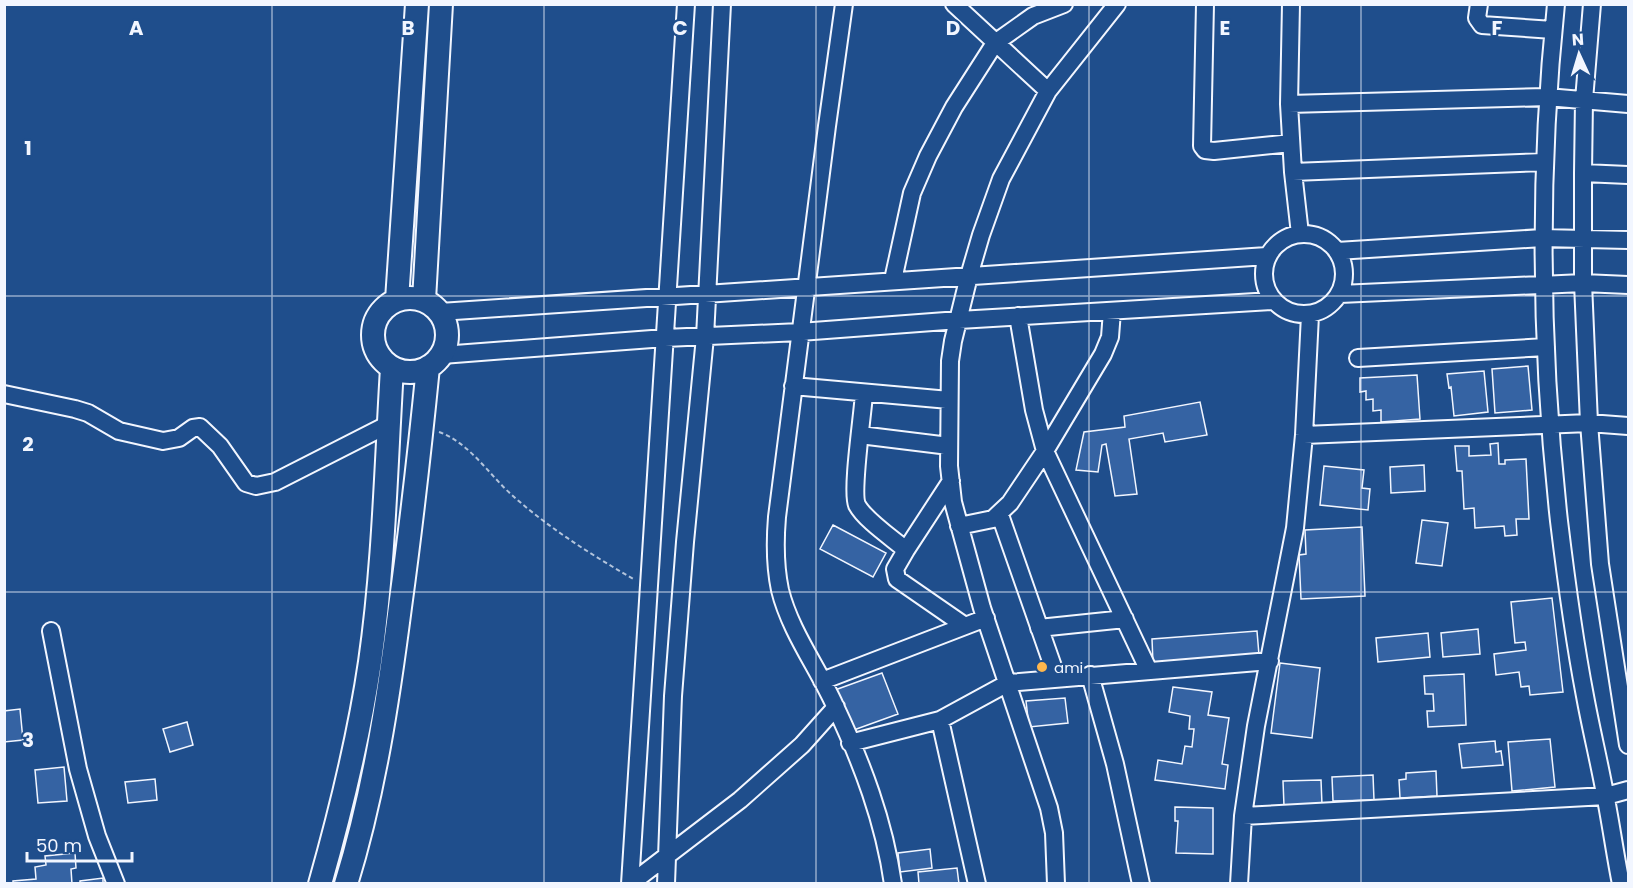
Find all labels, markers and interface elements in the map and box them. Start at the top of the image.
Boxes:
text: A [129,14,144,42]
text: B [401,14,415,42]
text: C [672,14,688,42]
text: D [946,14,960,42]
text: E [1220,14,1230,42]
text: F [1492,14,1503,42]
north arrow [1549,24,1609,84]
text: N [1571,28,1585,51]
text: 1 [24,134,32,162]
text: 2 [22,430,34,458]
place label: ami [1054,657,1083,678]
marker: ami [1035,660,1049,674]
text: 3 [22,726,34,754]
scale bar [27,825,132,863]
text: 50 m [36,833,82,858]

